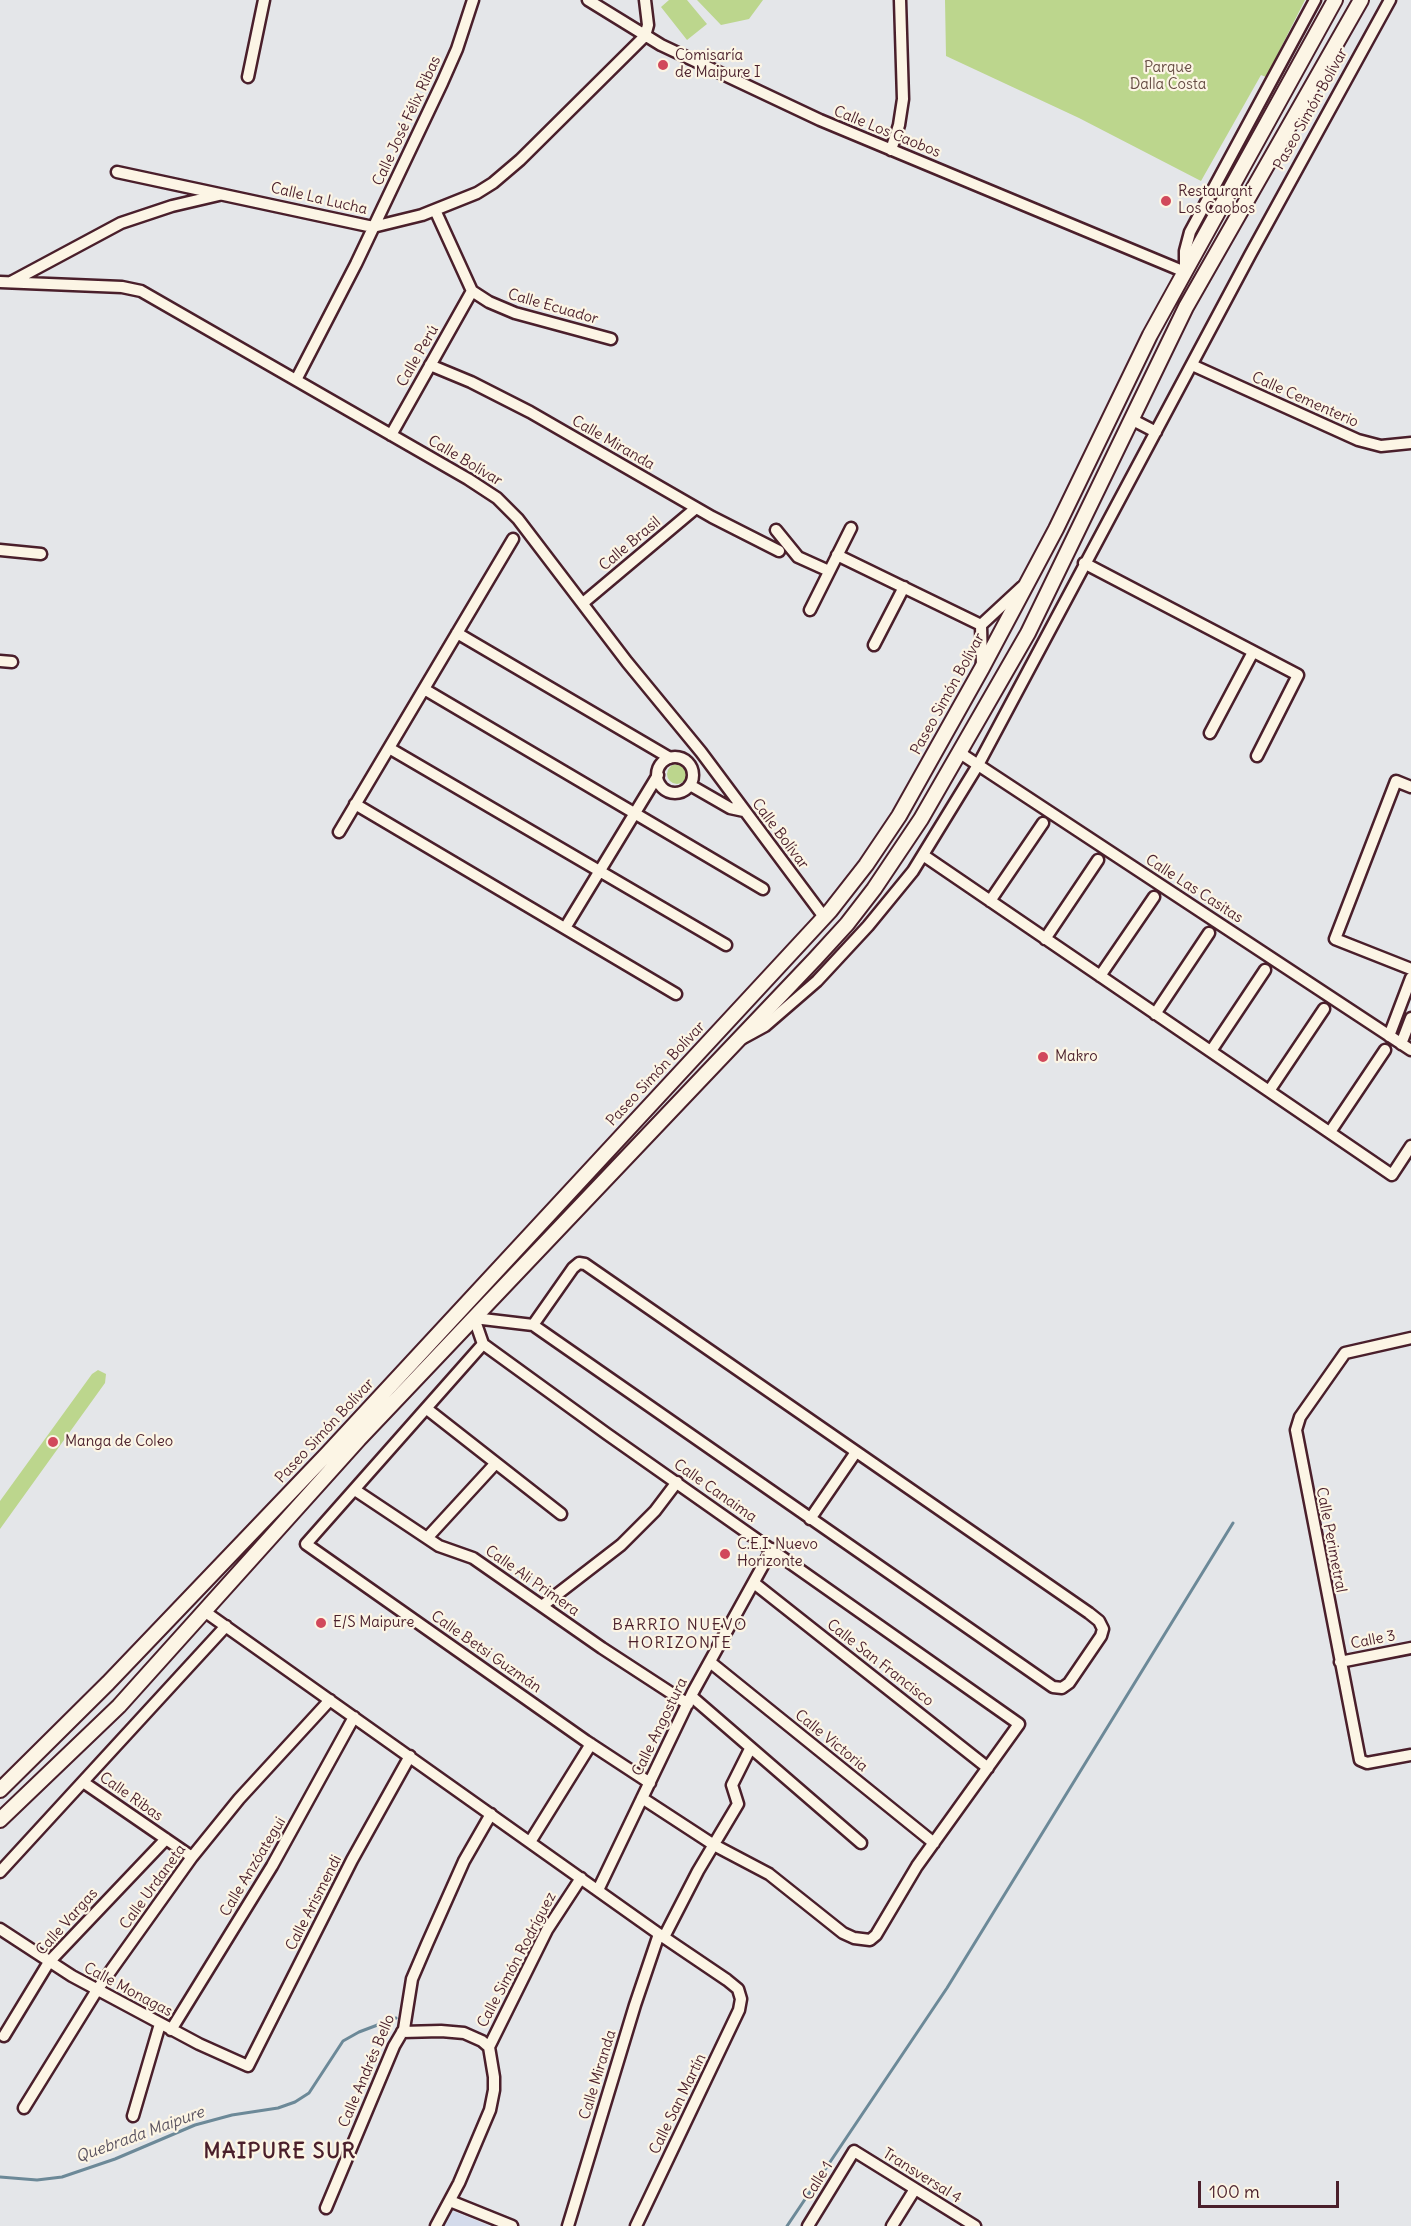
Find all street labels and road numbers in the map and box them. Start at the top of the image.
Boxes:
street label: Paseo Simón Bolívar [1270,45,1352,173]
street label: Calle José Félix Ribas [369,53,445,189]
street label: Calle Los Caobos [831,102,943,162]
street label: Calle La Lucha [269,179,369,219]
street label: Calle Ecuador [506,285,600,329]
street label: Calle Perú [393,322,443,390]
street label: Calle Cementerio [1249,368,1361,432]
street label: Calle Miranda [568,412,658,474]
street label: Calle Bolívar [425,432,505,490]
street label: Calle Brasil [596,513,664,575]
street label: Paseo Simón Bolívar [907,630,989,758]
street label: Calle Bolívar [748,795,812,873]
street label: Calle Las Casitas [1142,851,1246,927]
street label: Paseo Simón Bolívar [603,1018,709,1130]
street label: Paseo Simón Bolívar [272,1375,378,1487]
street label: Calle Canaima [670,1456,760,1526]
street label: Calle Perimetral [1312,1486,1350,1594]
street label: Calle Ali Primera [481,1542,583,1620]
street label: Calle Betsi Guzmán [427,1607,545,1697]
street label: Calle San Francisco [823,1616,937,1710]
street label: Calle 3 [1349,1627,1397,1653]
street label: Calle Angostura [628,1675,692,1779]
street label: Calle Victoria [791,1706,871,1776]
street label: Calle Ribas [96,1769,166,1825]
street label: Calle Anzóategui [216,1814,290,1920]
street label: Calle Urdaneta [116,1841,190,1933]
street label: Calle Arismendi [282,1852,346,1954]
street label: Calle Vargas [32,1885,102,1959]
street label: Calle Simón Rodríguez [474,1889,560,2031]
street label: Calle Monagas [80,1959,176,2021]
street label: Calle Andrés Bello [335,2012,399,2130]
street label: Calle Miranda [576,2028,620,2122]
street label: Calle San Martín [646,2051,710,2157]
street label: Transversal 4 [879,2145,965,2207]
street label: Calle 1 [799,2158,837,2204]

